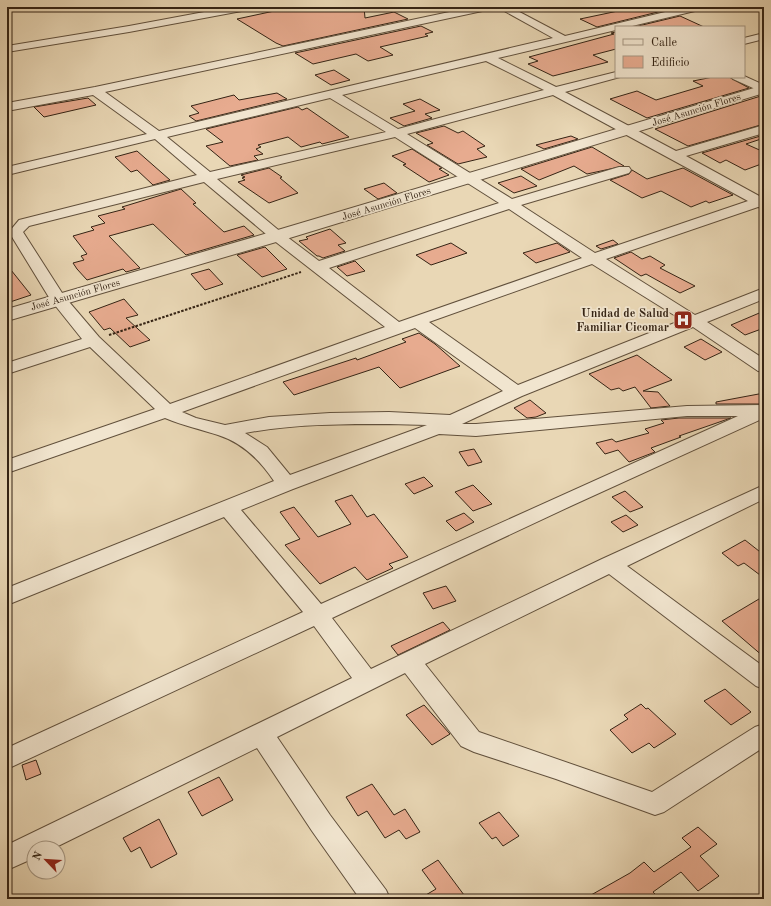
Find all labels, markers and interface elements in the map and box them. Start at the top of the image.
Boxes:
legend [615,26,745,78]
text: Calle [651,37,677,49]
text: Edificio [651,57,690,69]
street label: José Asunción Flores [651,92,742,128]
street label: José Asunción Flores [341,186,432,222]
street label: José Asunción Flores [29,277,121,313]
place label: Unidad de Salud Familiar Cicomar [576,308,670,334]
hospital icon: Unidad de Salud Familiar Cicomar [672,309,694,331]
north arrow [26,840,66,880]
text: N [32,850,45,863]

